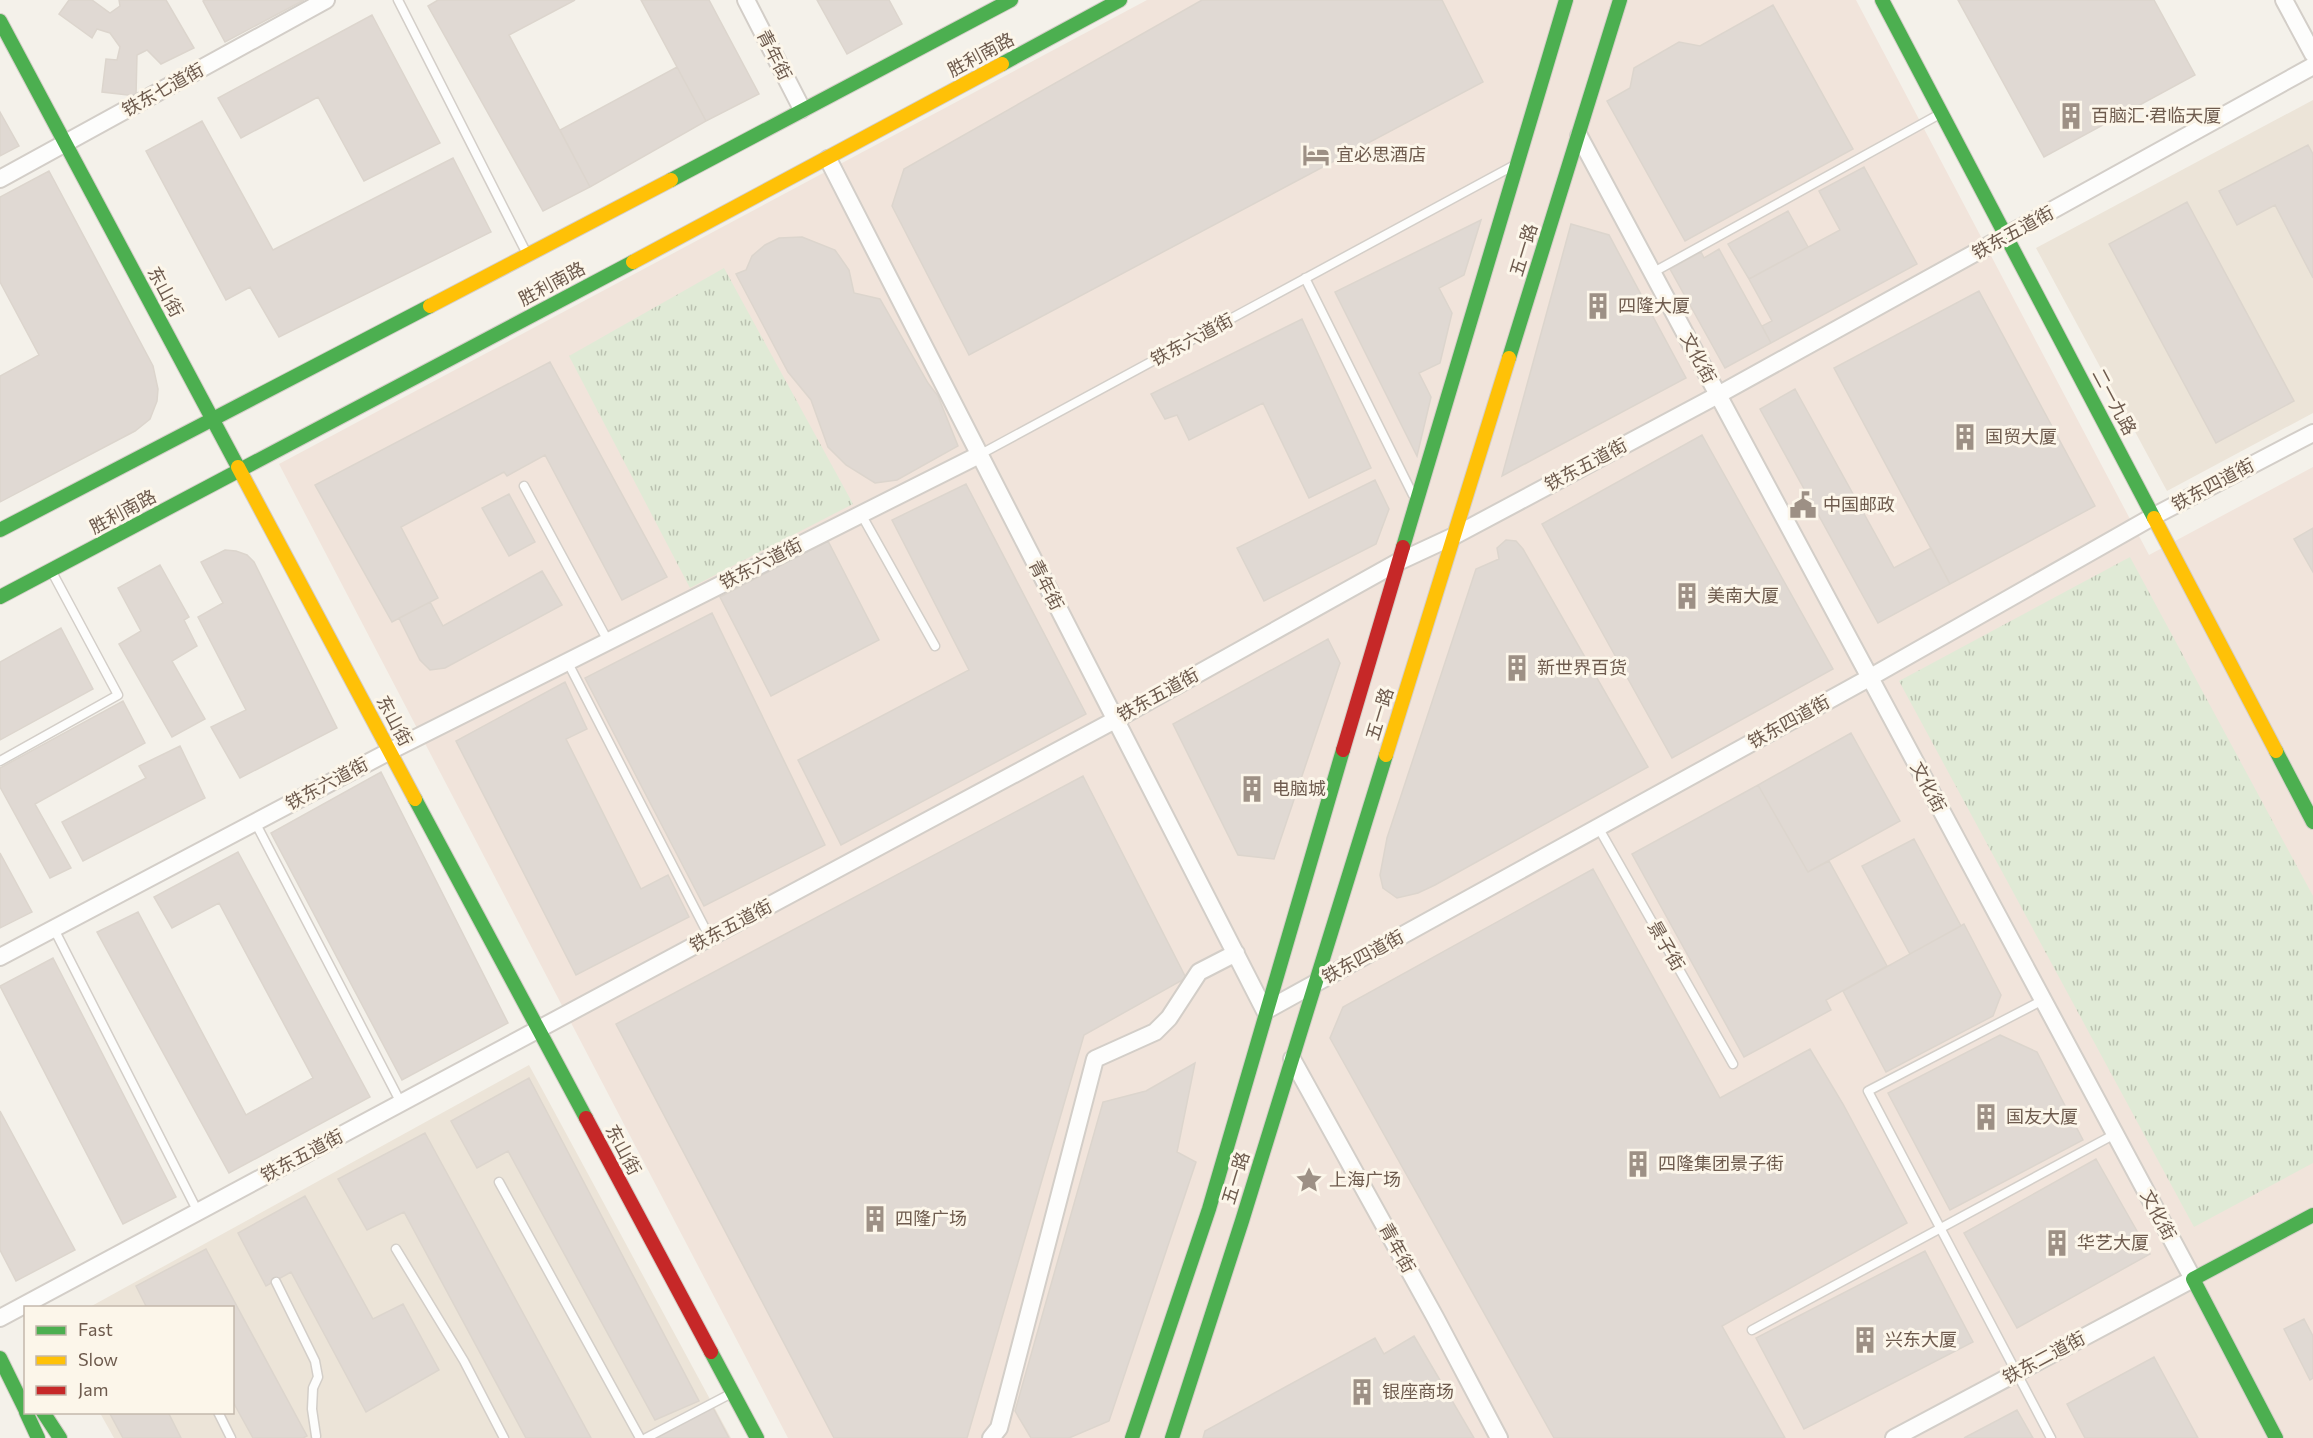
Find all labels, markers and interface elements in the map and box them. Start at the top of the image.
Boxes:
street label: 青年街 [753,25,797,84]
street label: 胜利南路 [944,28,1017,81]
street label: 铁东七道街 [118,58,207,121]
building icon: 百脑汇·君临天厦 [2056,101,2086,131]
place label: 百脑汇·君临天厦 [2091,104,2221,126]
hotel icon: 宜必思酒店 [1301,140,1331,170]
place label: 宜必思酒店 [1336,143,1426,165]
street label: 铁东五道街 [1968,201,2057,264]
street label: 五一路 [1505,221,1541,279]
street label: 胜利南路 [515,257,588,310]
street label: 东山街 [143,263,188,321]
building icon: 四隆大厦 [1583,291,1613,321]
place label: 四隆大厦 [1618,294,1690,316]
street label: 铁东六道街 [1147,308,1236,370]
street label: 文化街 [1676,329,1721,387]
street label: 二一九路 [2088,365,2141,438]
building icon: 国贸大厦 [1950,422,1980,452]
place label: 国贸大厦 [1985,425,2057,447]
street label: 铁东五道街 [1541,433,1630,495]
street label: 铁东四道街 [2168,453,2257,515]
street label: 胜利南路 [86,485,159,538]
public building icon: 中国邮政 [1788,490,1818,520]
place label: 中国邮政 [1823,493,1895,515]
street label: 铁东六道街 [715,533,806,593]
street label: 青年街 [1025,555,1069,614]
building icon: 美南大厦 [1672,581,1702,611]
place label: 美南大厦 [1707,584,1779,606]
building icon: 新世界百货 [1502,653,1532,683]
place label: 新世界百货 [1537,656,1627,678]
street label: 铁东五道街 [1113,663,1202,726]
street label: 五一路 [1361,685,1397,743]
street label: 铁东四道街 [1744,690,1833,753]
street label: 东山街 [372,692,417,750]
street label: 铁东六道街 [282,752,371,814]
street label: 文化街 [1906,758,1951,816]
building icon: 电脑城 [1237,774,1267,804]
place label: 电脑城 [1272,777,1326,799]
street label: 铁东五道街 [686,894,775,956]
street label: 景子街 [1644,917,1690,974]
street label: 铁东四道街 [1318,925,1407,988]
building icon: 国友大厦 [1971,1102,2001,1132]
place label: 国友大厦 [2006,1105,2078,1127]
street label: 东山街 [601,1121,646,1179]
street label: 铁东五道街 [257,1124,346,1186]
street label: 五一路 [1217,1149,1253,1207]
building icon: 四隆集团景子街 [1623,1149,1653,1179]
place label: 四隆集团景子街 [1658,1152,1784,1174]
place icon: 上海广场 [1294,1165,1324,1195]
place label: 上海广场 [1329,1168,1401,1190]
street label: 文化街 [2136,1186,2181,1244]
building icon: 四隆广场 [860,1204,890,1234]
place label: 四隆广场 [895,1207,967,1229]
street label: 青年街 [1375,1219,1421,1276]
building icon: 华艺大厦 [2042,1228,2072,1258]
place label: 华艺大厦 [2077,1231,2149,1253]
legend [24,1306,234,1414]
text: Fast [78,1318,113,1340]
building icon: 兴东大厦 [1850,1325,1880,1355]
street label: 铁东二道街 [1999,1326,2088,1388]
place label: 兴东大厦 [1885,1328,1957,1350]
text: Slow [78,1348,118,1370]
building icon: 银座商场 [1347,1377,1377,1407]
text: Jam [78,1378,108,1400]
place label: 银座商场 [1382,1380,1454,1402]

